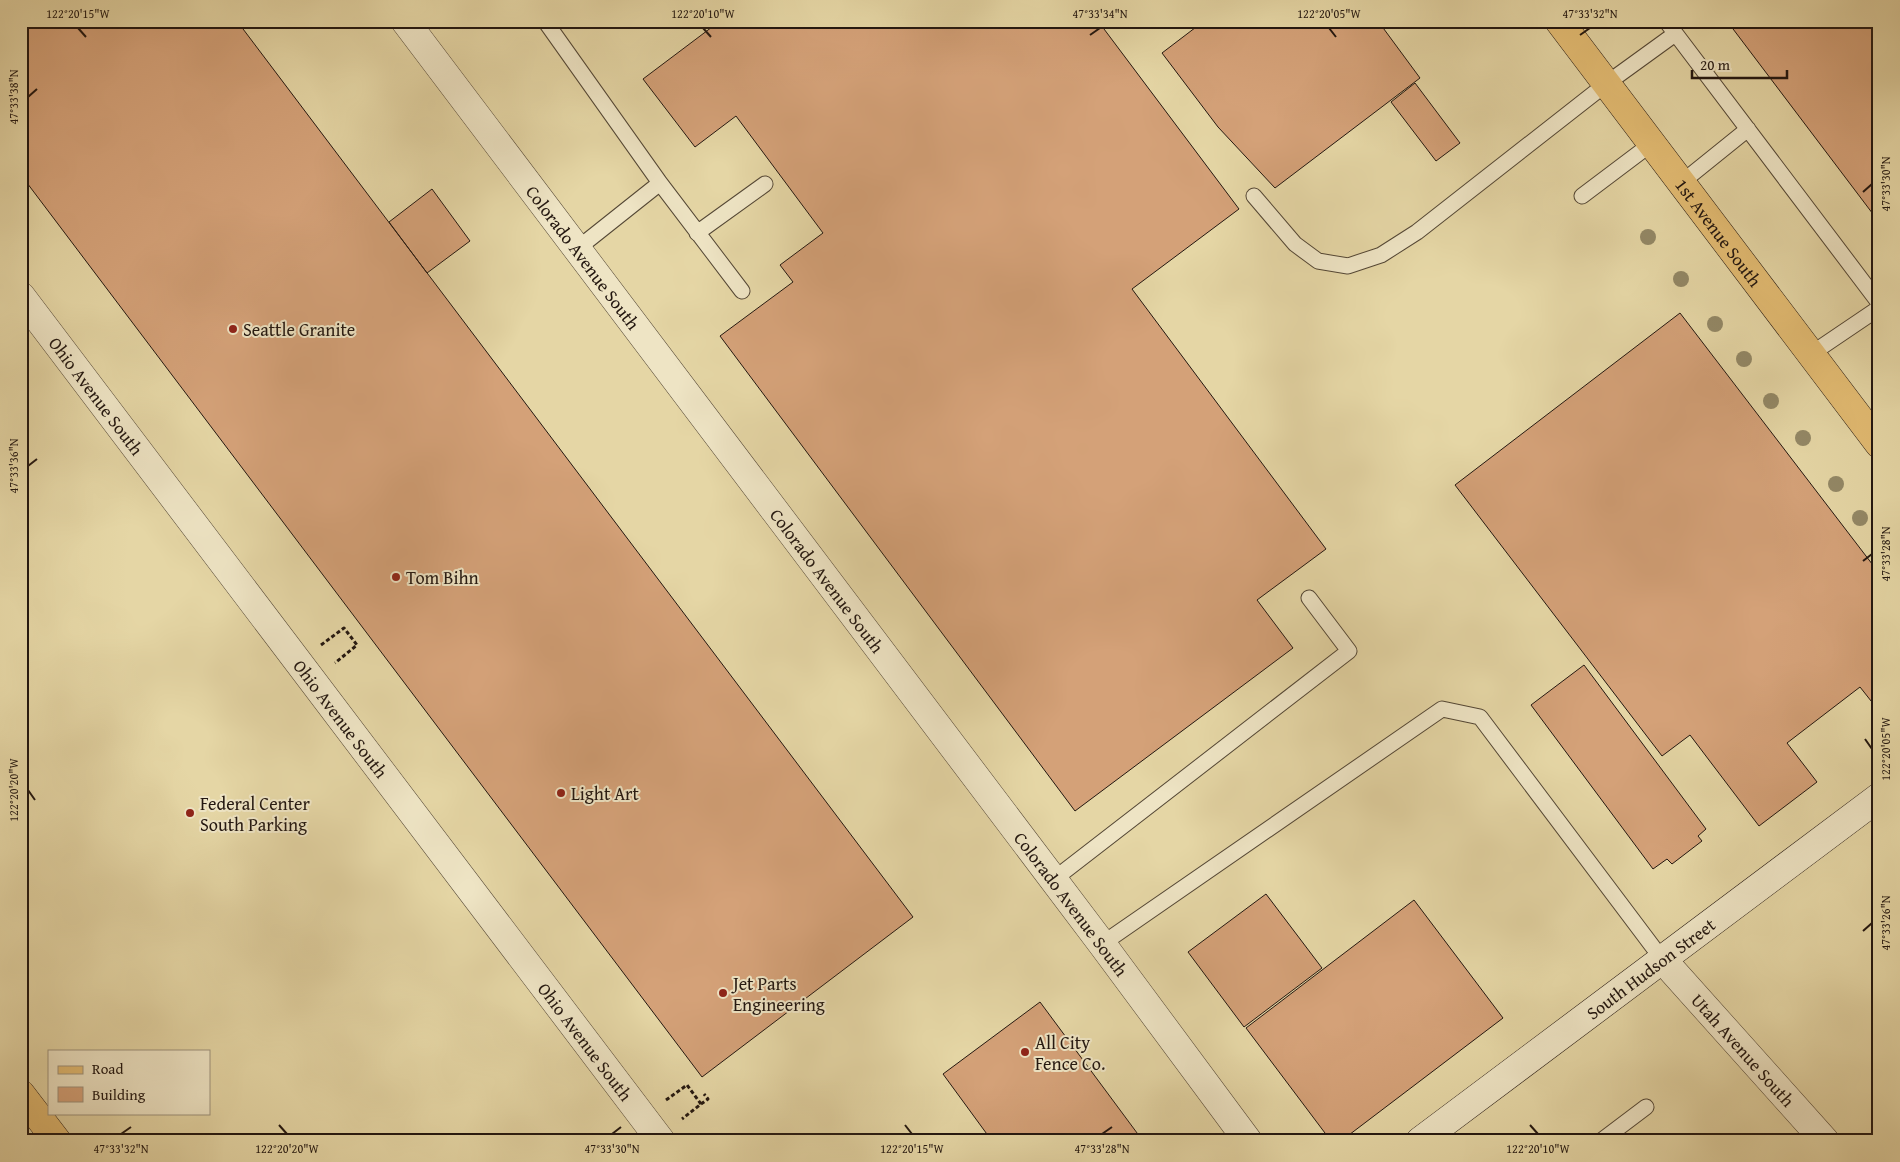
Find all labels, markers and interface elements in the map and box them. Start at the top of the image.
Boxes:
text: 122°20'15"W [46,5,110,22]
text: 122°20'10"W [671,5,735,22]
text: 47°33'34"N [1072,5,1128,22]
text: 122°20'05"W [1297,5,1361,22]
text: 47°33'32"N [1562,5,1618,22]
scale bar [1692,48,1788,80]
text: 20 m [1700,54,1731,75]
text: 47°33'38"N [5,69,22,125]
text: 47°33'30"N [1877,156,1894,212]
street label: 1st Avenue South [1669,172,1769,292]
street label: Colorado Avenue South [520,179,647,335]
place label: Seattle Granite [243,316,355,343]
marker: Seattle Granite [227,323,239,335]
street label: Ohio Avenue South [43,331,150,461]
text: 47°33'36"N [5,438,22,494]
street label: Colorado Avenue South [764,502,891,658]
text: 47°33'28"N [1877,526,1894,582]
place label: Tom Bihn [406,564,479,591]
marker: Tom Bihn [390,571,402,583]
street label: Ohio Avenue South [287,653,395,784]
text: 122°20'05"W [1877,717,1894,781]
text: 122°20'20"W [5,758,22,822]
place label: Light Art [571,780,640,807]
marker: Light Art [555,787,567,799]
place label: Federal Center South Parking [200,790,310,838]
marker: Federal Center South Parking [184,807,196,819]
street label: Colorado Avenue South [1008,826,1135,982]
text: 47°33'26"N [1877,895,1894,951]
street label: South Hudson Street [1580,910,1721,1026]
place label: Jet Parts Engineering [731,970,825,1018]
street label: Ohio Avenue South [532,976,639,1106]
marker: Jet Parts Engineering [717,987,729,999]
street label: Utah Avenue South [1685,987,1802,1113]
place label: All City Fence Co. [1035,1029,1105,1077]
marker: All City Fence Co. [1019,1046,1031,1058]
legend [48,1050,210,1114]
text: Road [92,1058,123,1079]
text: Building [92,1084,146,1105]
text: 47°33'32"N [93,1140,149,1157]
text: 122°20'20"W [255,1140,319,1157]
text: 47°33'30"N [584,1140,640,1157]
text: 122°20'15"W [880,1140,944,1157]
text: 47°33'28"N [1074,1140,1130,1157]
text: 122°20'10"W [1506,1140,1570,1157]

